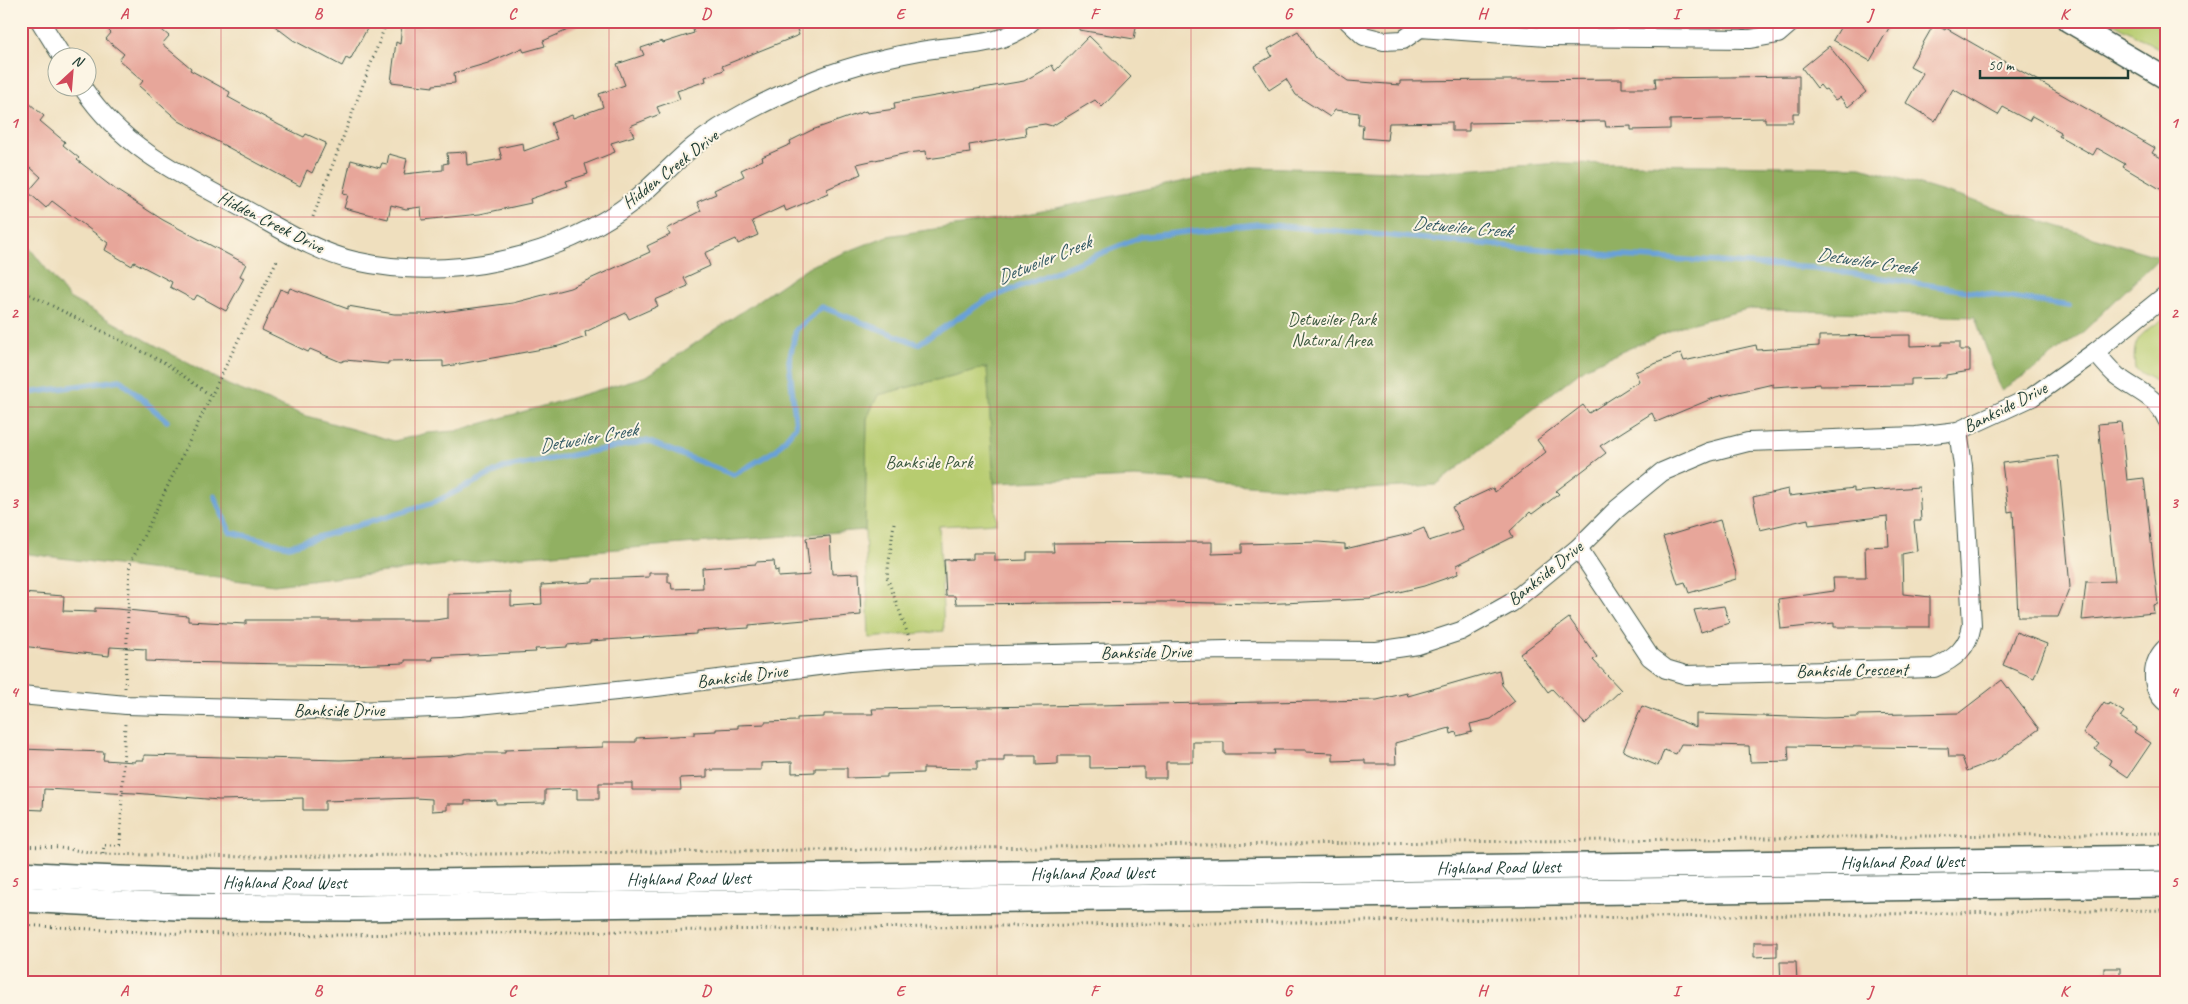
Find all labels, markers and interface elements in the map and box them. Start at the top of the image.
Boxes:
text: A [120,4,130,24]
text: B [314,4,324,24]
text: C [508,4,518,24]
text: D [701,4,712,24]
text: E [896,4,907,24]
text: F [1090,4,1101,24]
text: G [1284,4,1294,24]
text: H [1477,4,1489,24]
text: I [1673,4,1683,24]
text: J [1866,4,1875,24]
text: K [2060,4,2072,24]
north arrow [48,48,98,98]
scale bar [1980,48,2128,80]
text: N [70,51,87,71]
text: 50 m [1988,56,2015,75]
text: 1 [10,113,19,133]
text: 1 [2170,113,2179,133]
street label: Hidden Creek Drive [618,124,723,213]
street label: Hidden Creek Drive [214,186,329,259]
water label: Detweiler Creek [1412,211,1516,244]
water label: Detweiler Creek [994,229,1098,290]
water label: Detweiler Creek [1815,242,1921,280]
text: 2 [10,303,19,323]
text: 2 [2170,303,2179,323]
park label: Detweiler Park Natural Area [1288,308,1378,351]
street label: Bankside Drive [1960,376,2051,437]
water label: Detweiler Creek [537,417,643,458]
park label: Bankside Park [885,451,974,473]
text: 3 [10,493,19,513]
text: 3 [2170,493,2179,513]
street label: Bankside Drive [1503,535,1588,610]
street label: Bankside Drive [1100,640,1193,664]
street label: Bankside Crescent [1796,658,1911,682]
street label: Bankside Drive [696,659,790,692]
text: 4 [10,682,19,702]
text: 4 [2170,682,2179,702]
street label: Bankside Drive [294,699,386,721]
street label: Highland Road West [1840,850,1967,874]
street label: Highland Road West [1436,855,1563,879]
street label: Highland Road West [1031,861,1157,885]
street label: Highland Road West [627,867,753,890]
street label: Highland Road West [223,871,349,893]
text: 5 [11,872,20,892]
text: 5 [2171,872,2180,892]
text: A [120,981,130,1001]
text: B [314,981,324,1001]
text: C [508,981,518,1001]
text: D [701,981,712,1001]
text: E [896,981,907,1001]
text: F [1090,981,1101,1001]
text: G [1284,981,1294,1001]
text: H [1477,981,1489,1001]
text: I [1673,981,1683,1001]
text: J [1866,981,1875,1001]
text: K [2060,981,2072,1001]

